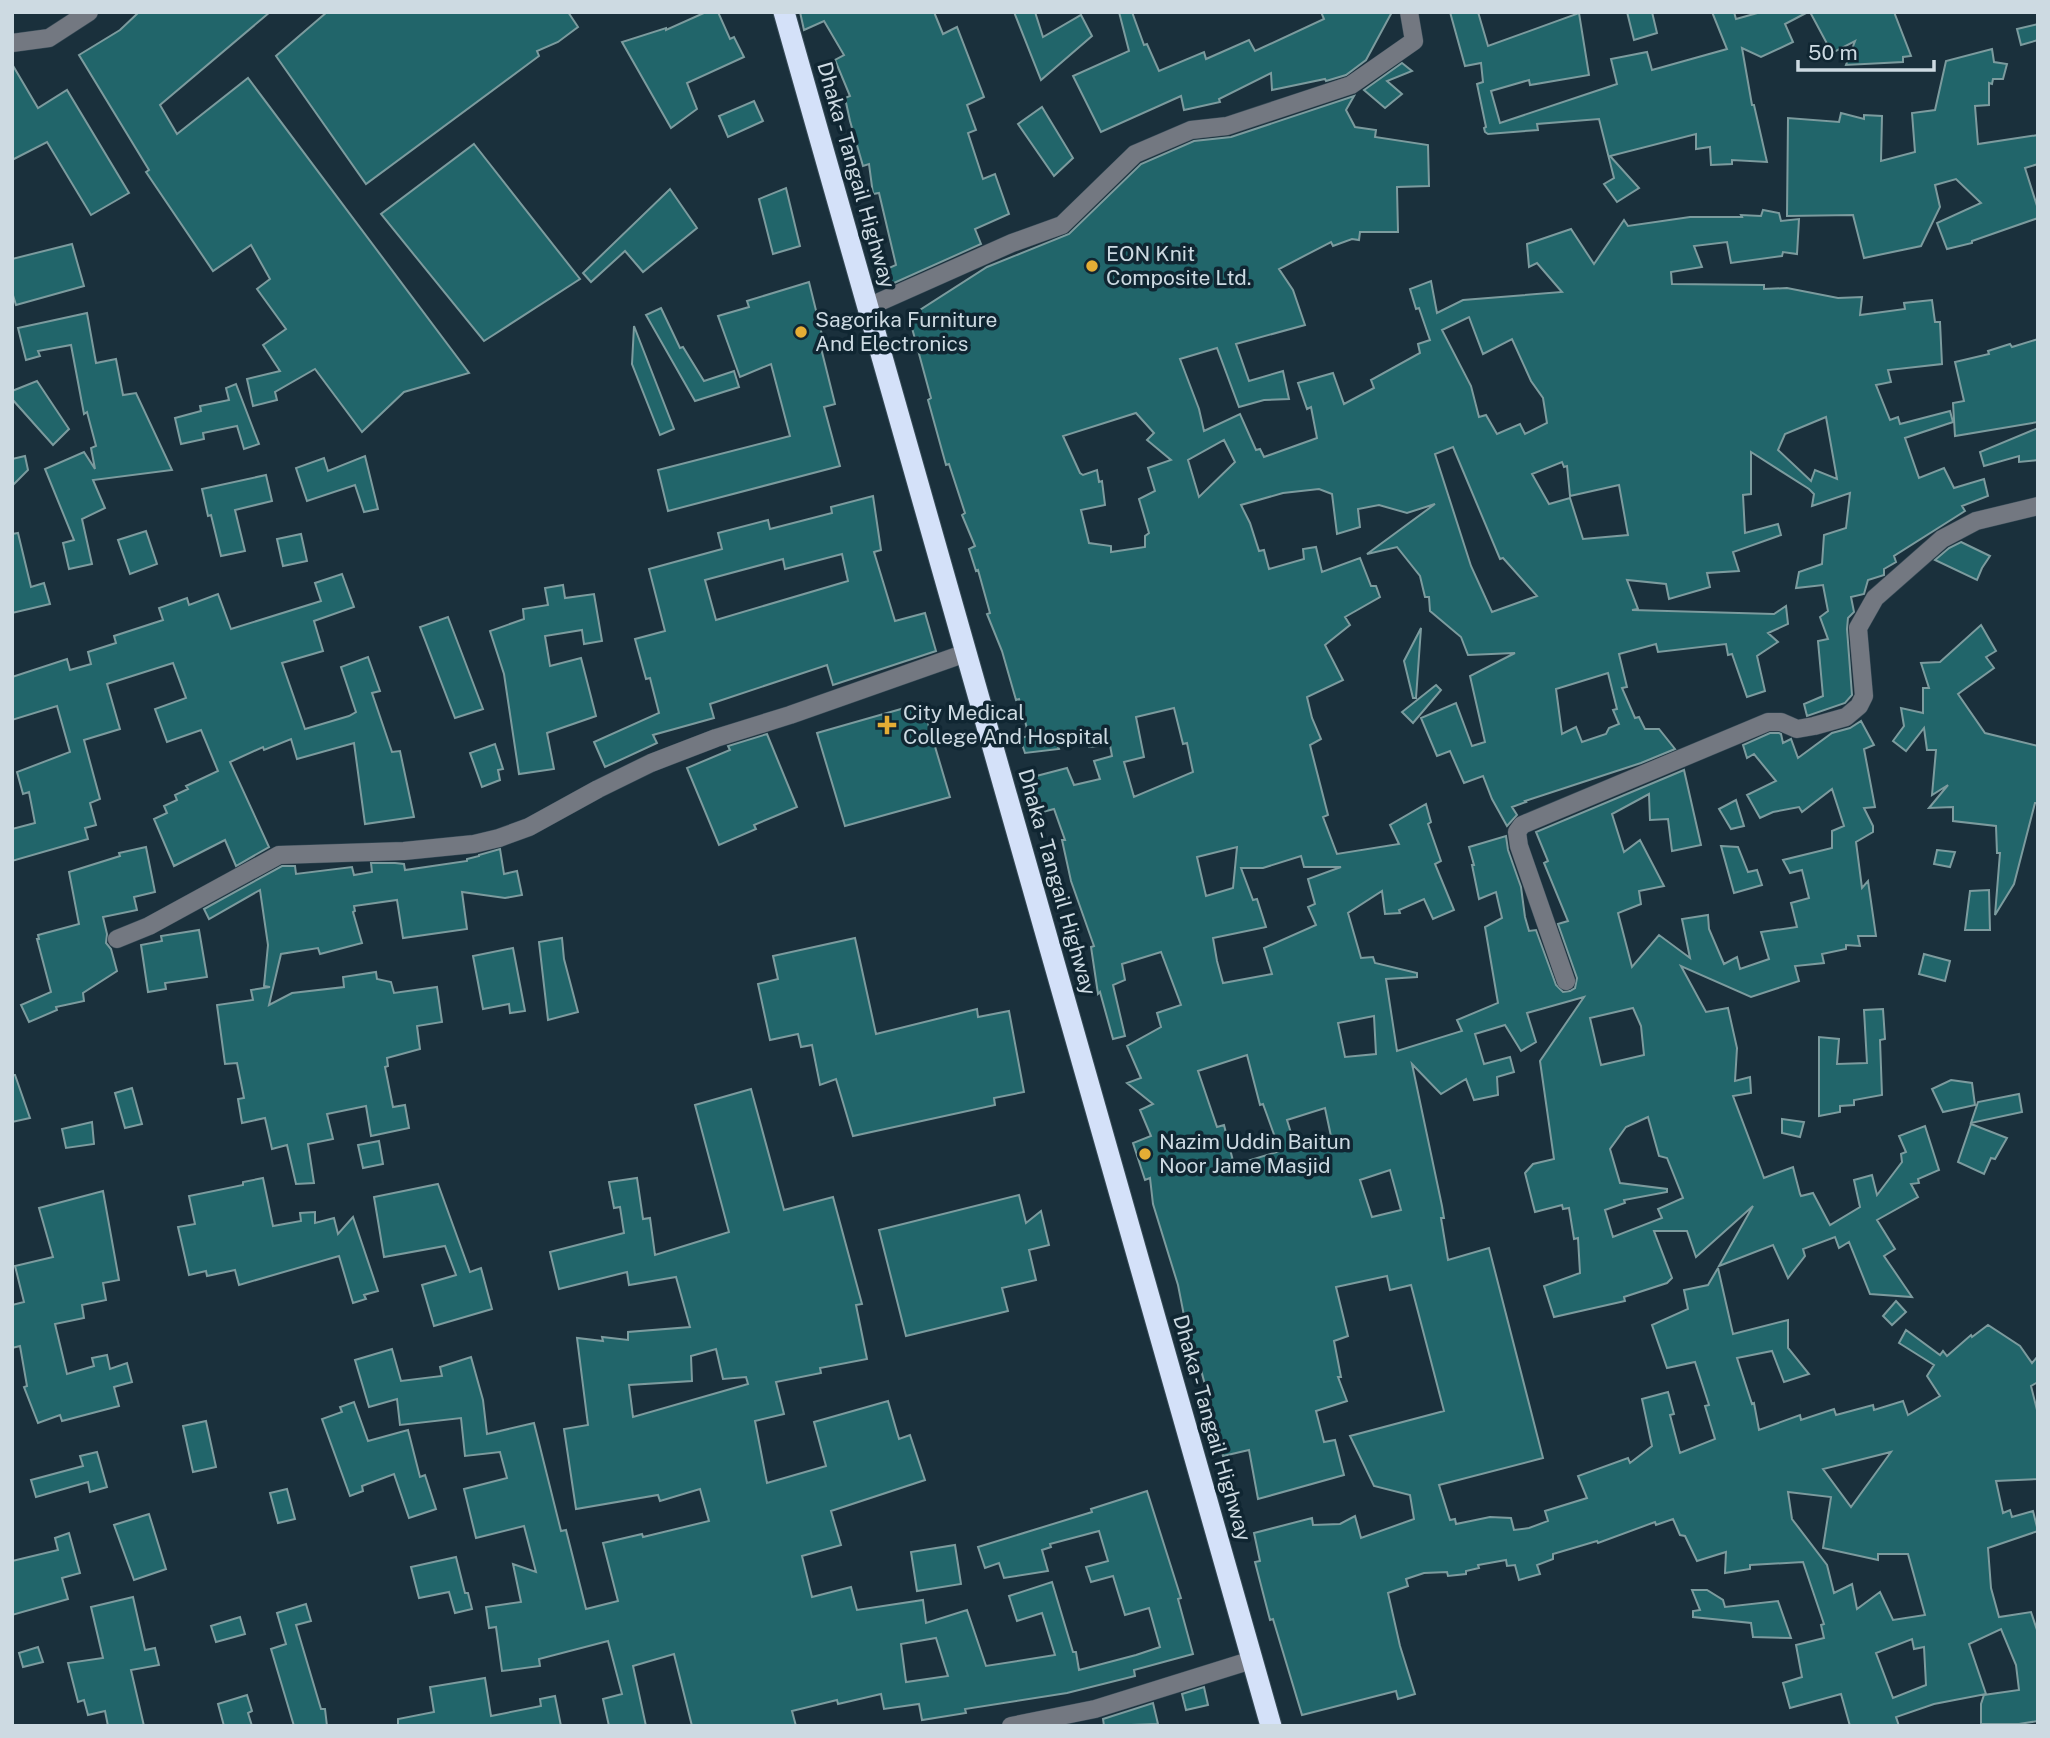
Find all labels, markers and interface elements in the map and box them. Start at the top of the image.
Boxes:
scale bar [1798,28,1934,72]
text: 50 m [1808,40,1858,65]
street label: Dhaka - Tangail Highway [812,59,901,291]
place label: EON Knit Composite Ltd. [1106,241,1252,290]
marker: EON Knit Composite Ltd. [1084,258,1100,274]
place label: Sagorika Furniture And Electronics [815,307,997,356]
marker: Sagorika Furniture And Electronics [793,324,809,340]
place label: City Medical College And Hospital [903,700,1109,749]
marker: City Medical College And Hospital [877,715,897,735]
street label: Dhaka - Tangail Highway [1013,766,1102,998]
place label: Nazim Uddin Baitun Noor Jame Masjid [1159,1129,1351,1178]
marker: Nazim Uddin Baitun Noor Jame Masjid [1137,1146,1153,1162]
street label: Dhaka - Tangail Highway [1168,1312,1257,1544]

